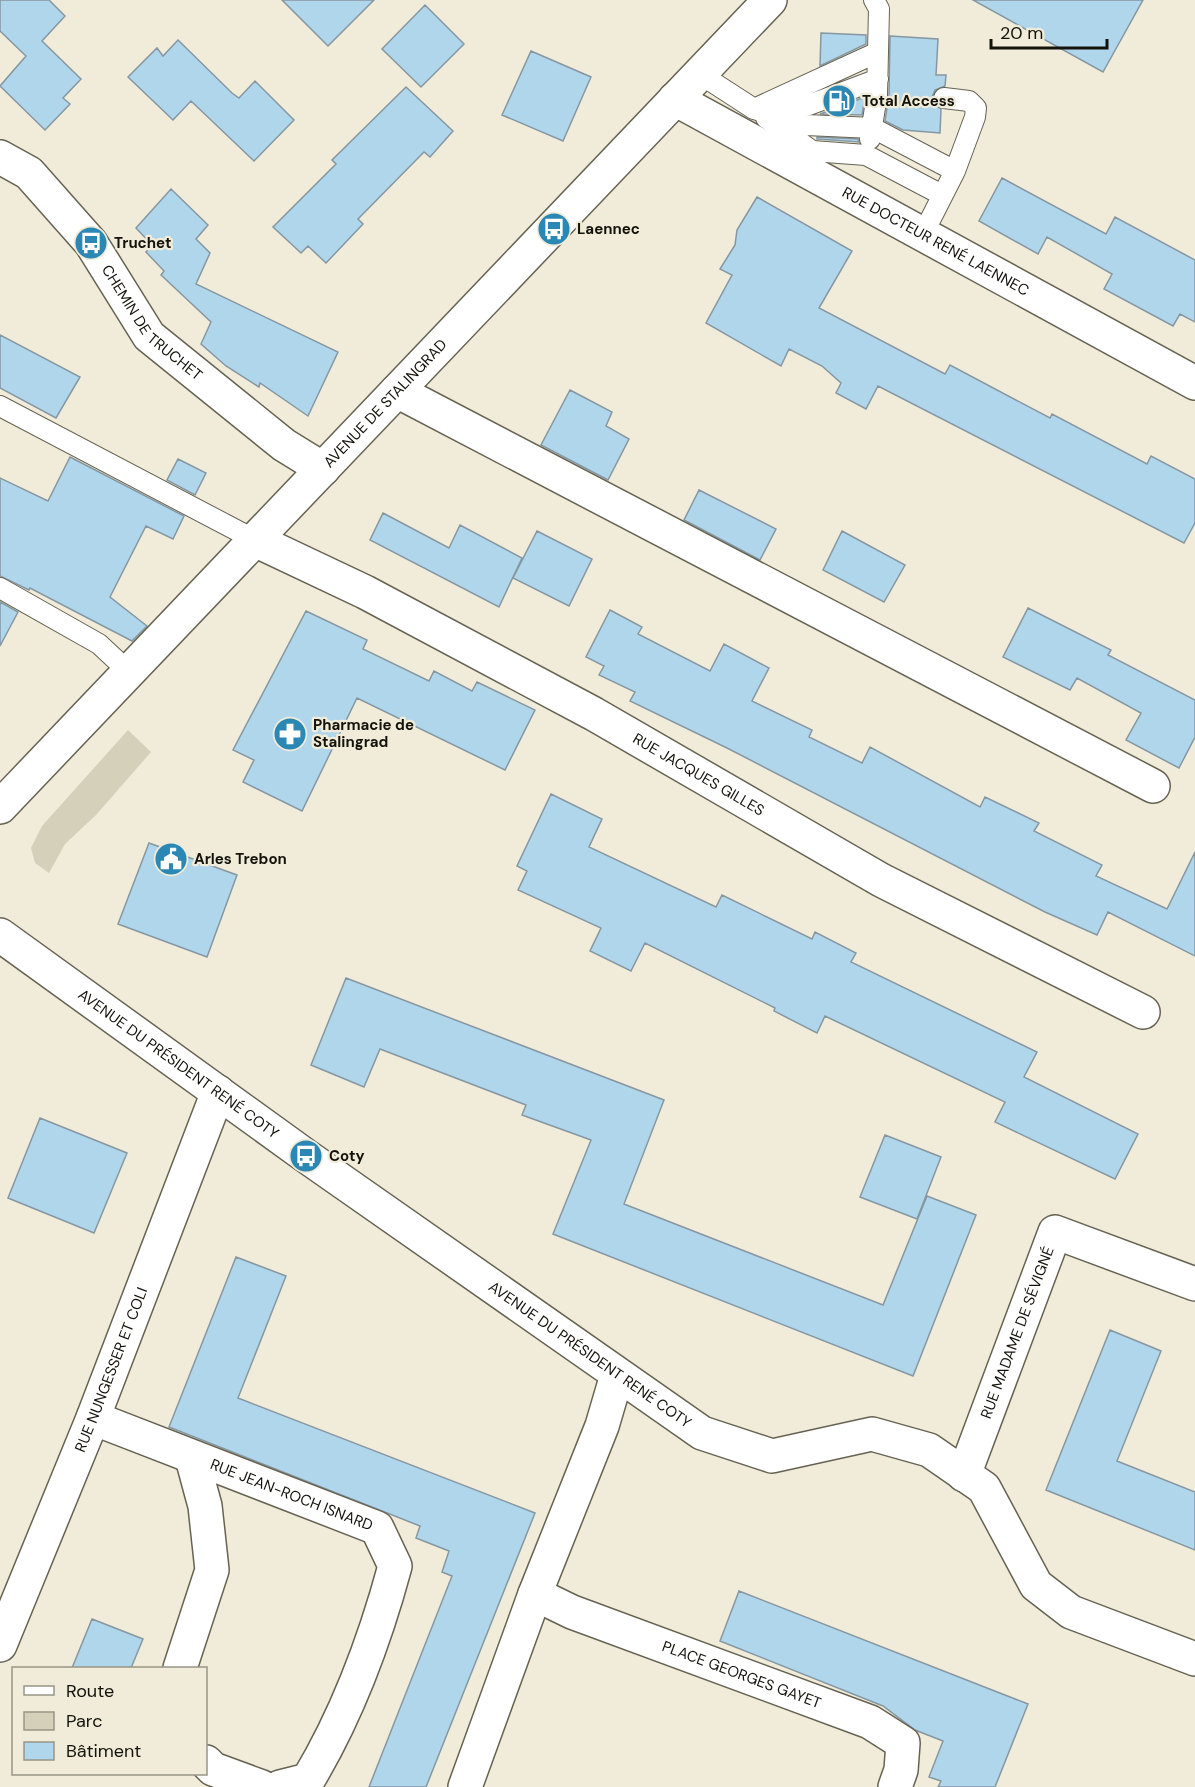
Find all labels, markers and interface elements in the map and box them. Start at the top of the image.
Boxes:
scale bar [991,12,1106,50]
text: 20 m [1000,21,1043,45]
fuel station icon: Total Access [821,83,857,119]
place label: Total Access [862,91,955,111]
street label: RUE DOCTEUR RENÉ LAENNEC [839,182,1033,301]
bus stop icon: Laennec [536,211,572,247]
place label: Laennec [577,219,640,239]
bus stop icon: Truchet [73,225,109,261]
place label: Truchet [114,233,171,253]
street label: CHEMIN DE TRUCHET [97,261,206,385]
street label: AVENUE DE STALINGRAD [319,335,451,472]
place label: Pharmacie de Stalingrad [313,715,414,752]
pharmacy icon: Pharmacie de Stalingrad [272,716,308,752]
street label: RUE JACQUES GILLES [629,729,768,821]
public building icon: Arles Trebon [153,841,189,877]
place label: Arles Trebon [194,849,287,869]
street label: AVENUE DU PRÉSIDENT RENÉ COTY [74,985,283,1143]
bus stop icon: Coty [288,1138,324,1174]
place label: Coty [329,1146,364,1166]
street label: RUE MADAME DE SÉVIGNÉ [976,1244,1059,1422]
street label: AVENUE DU PRÉSIDENT RENÉ COTY [485,1277,696,1433]
street label: RUE NUNGESSER ET COLI [70,1284,152,1455]
street label: RUE JEAN-ROCH ISNARD [207,1454,376,1536]
street label: PLACE GEORGES GAYET [659,1636,824,1713]
legend [12,1667,207,1775]
text: Route [66,1679,114,1703]
text: Parc [66,1709,102,1733]
text: Bâtiment [66,1739,141,1763]

